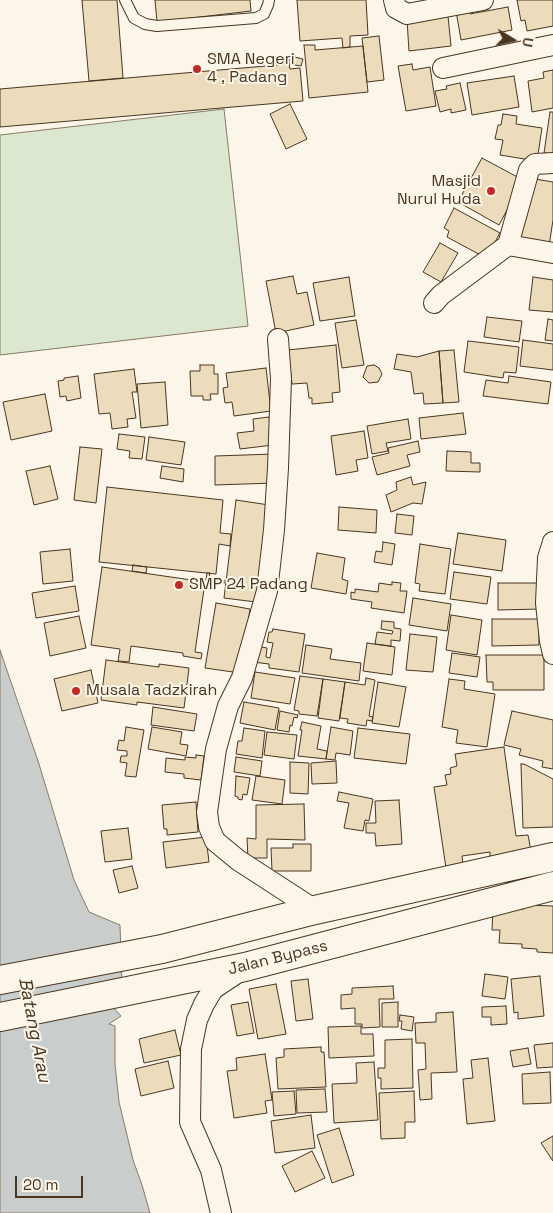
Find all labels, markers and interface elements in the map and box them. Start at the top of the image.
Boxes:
north arrow [488,15,538,65]
text: U [518,36,537,48]
place label: SMA Negeri 4 , Padang [207,50,295,88]
marker: SMA Negeri 4 , Padang [191,63,203,75]
place label: Masjid Nurul Huda [397,172,481,210]
marker: Masjid Nurul Huda [485,185,497,197]
place label: SMP 24 Padang [189,575,308,595]
marker: SMP 24 Padang [173,579,185,591]
place label: Musala Tadzkirah [86,681,217,701]
marker: Musala Tadzkirah [70,685,82,697]
street label: Jalan Bypass [226,936,330,980]
water label: Batang Arau [13,976,55,1084]
scale bar [18,1166,85,1198]
text: 20 m [23,1175,58,1194]

